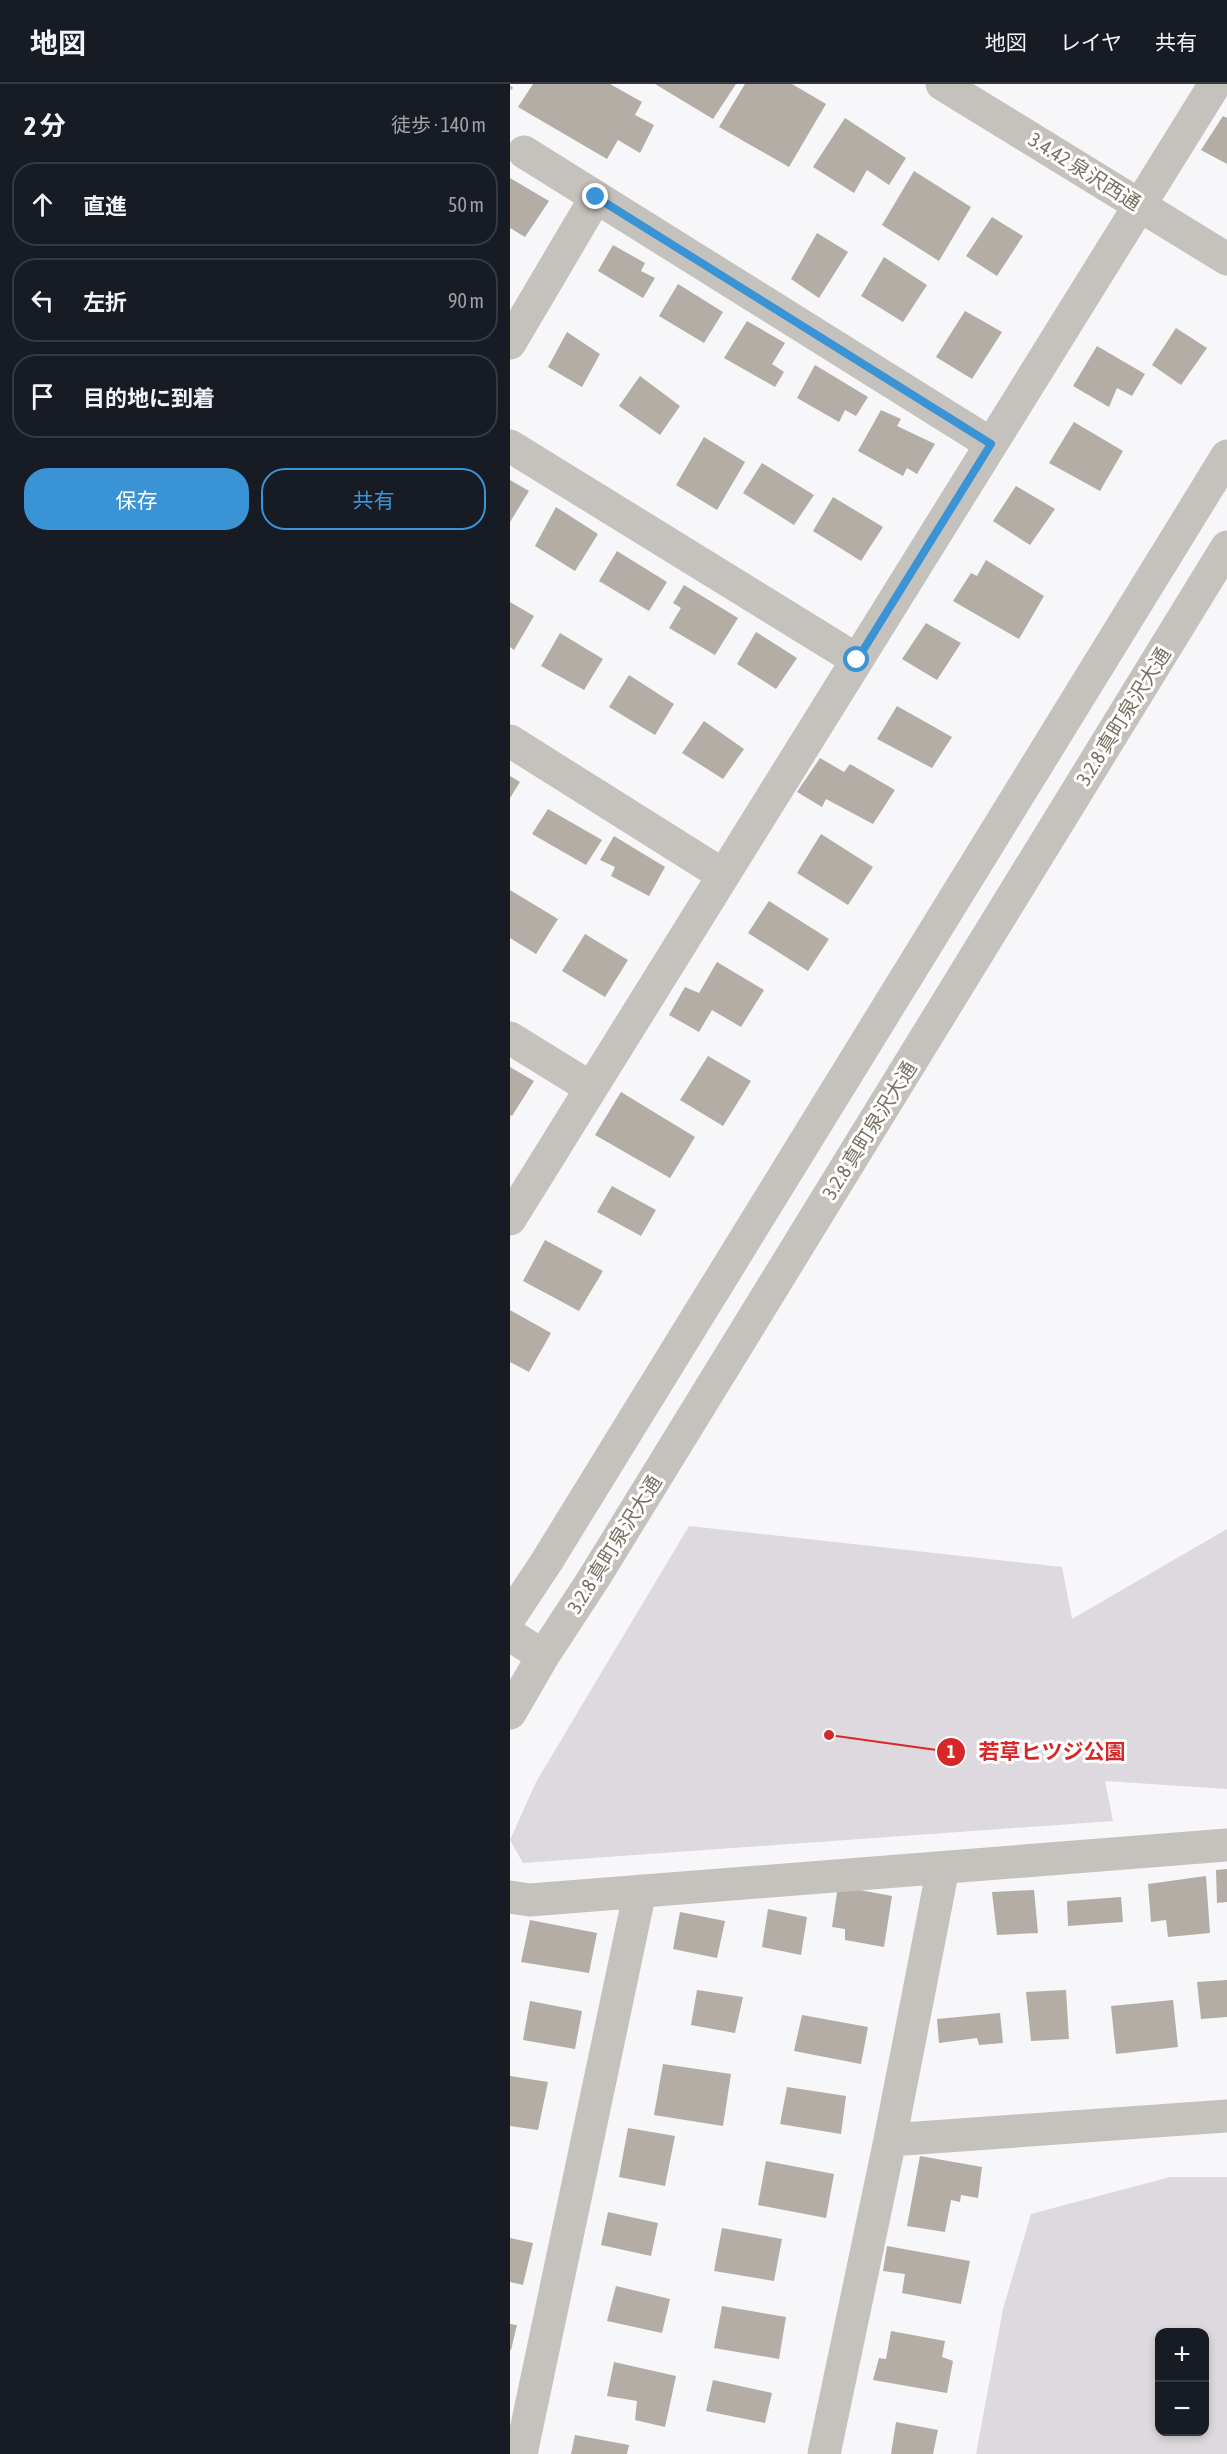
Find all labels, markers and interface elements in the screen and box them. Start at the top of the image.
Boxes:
text: 地図 [30,27,86,59]
text: 地図 [985,30,1027,54]
text: レイヤ [1060,30,1122,54]
text: 共有 [1155,30,1197,54]
text: 2 分 [24,111,66,141]
text: 徒歩 · 140 m [391,113,486,136]
street label: 3.4.42 泉沢西通 [1025,127,1145,215]
route end [582,183,608,209]
icon: ahead [26,188,59,221]
text: 直進 [83,193,127,219]
text: 50 m [448,193,484,216]
icon: left [26,284,59,317]
text: 左折 [83,289,127,315]
text: 90 m [448,289,484,312]
icon: arrive [26,380,59,413]
text: 目的地に到着 [83,385,215,411]
button: 保存 [24,468,249,530]
button: 共有 [261,468,486,530]
street label: 3.2.8 真町泉沢大通 [1071,643,1175,789]
route start [843,646,869,672]
street label: 3.2.8 真町泉沢大通 [817,1057,921,1203]
street label: 3.2.8 真町泉沢大通 [562,1471,666,1617]
callout: 若草ヒツジ公園 [936,1732,1137,1771]
text: 若草ヒツジ公園 [979,1739,1126,1763]
text: 1 [947,1741,955,1762]
map controls [1155,2328,1209,2436]
button: + [1155,2328,1209,2382]
button: − [1155,2382,1209,2436]

